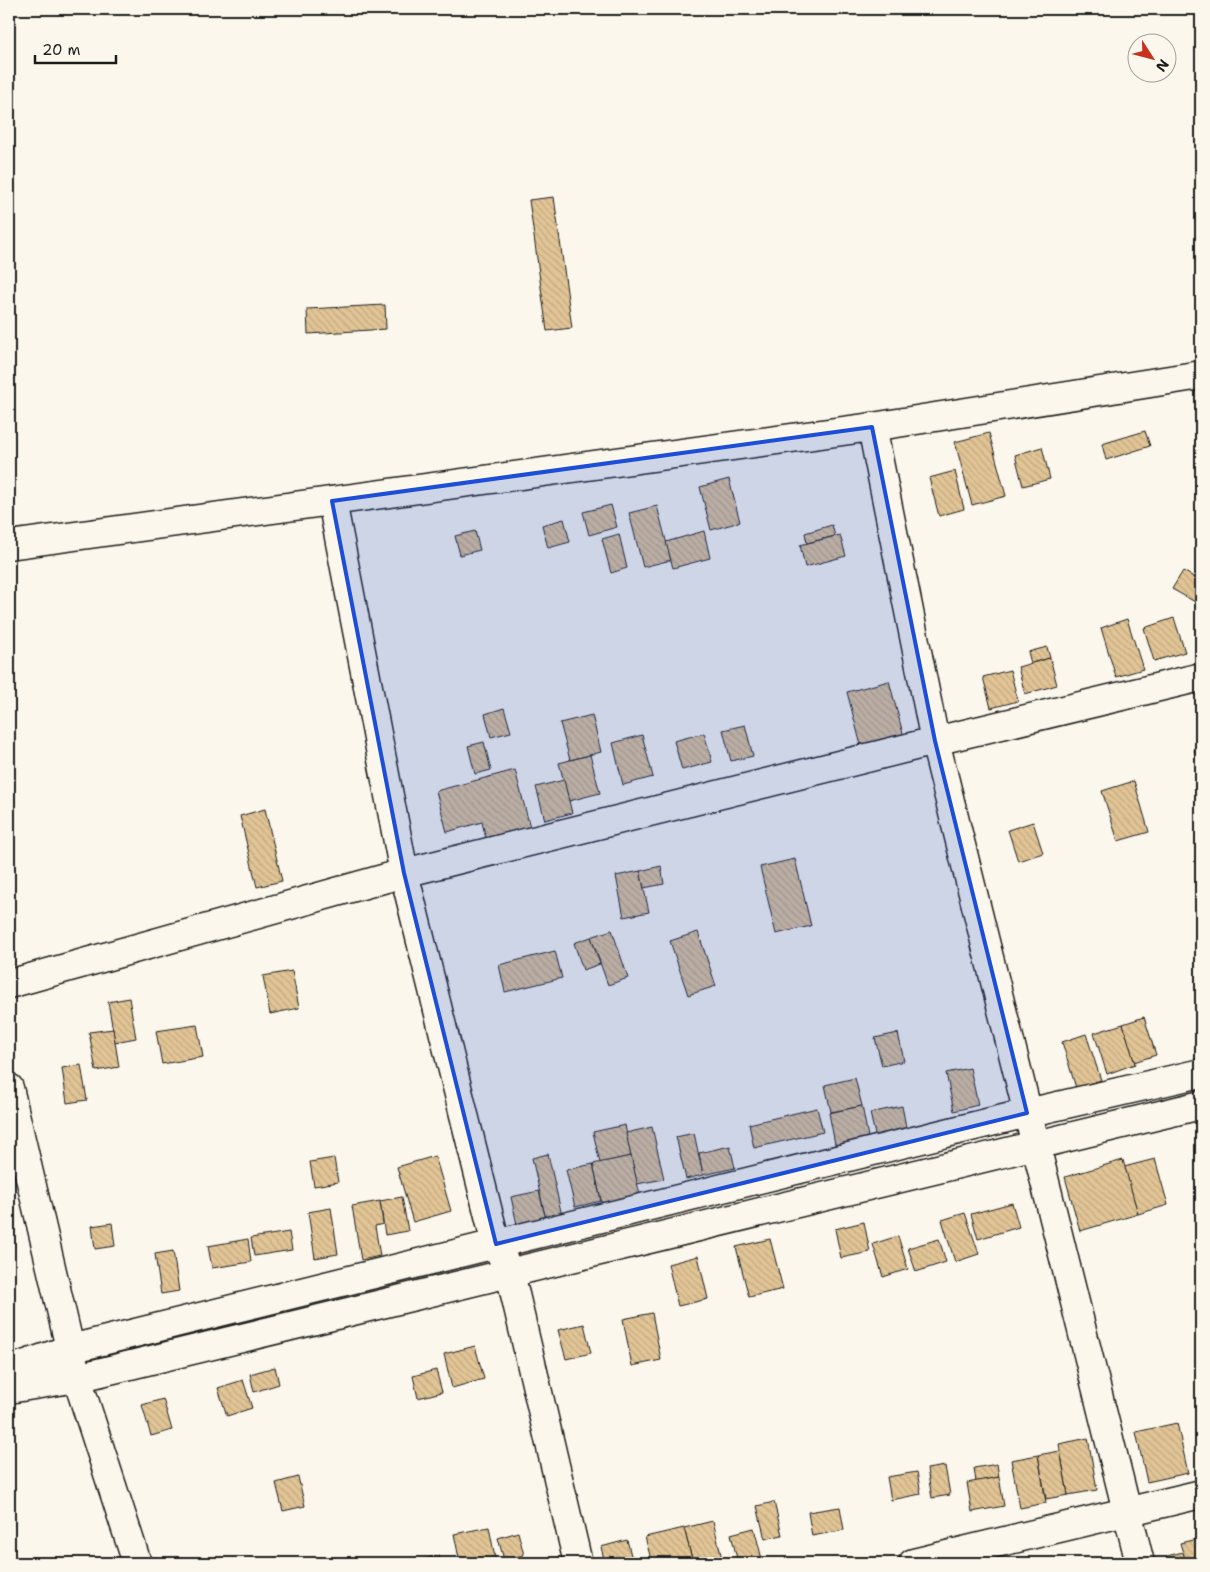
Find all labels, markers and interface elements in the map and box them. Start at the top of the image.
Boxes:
scale bar [35,32,116,64]
north arrow [1128,32,1178,82]
text: 20 m [42,40,81,60]
text: N [1152,56,1173,75]

